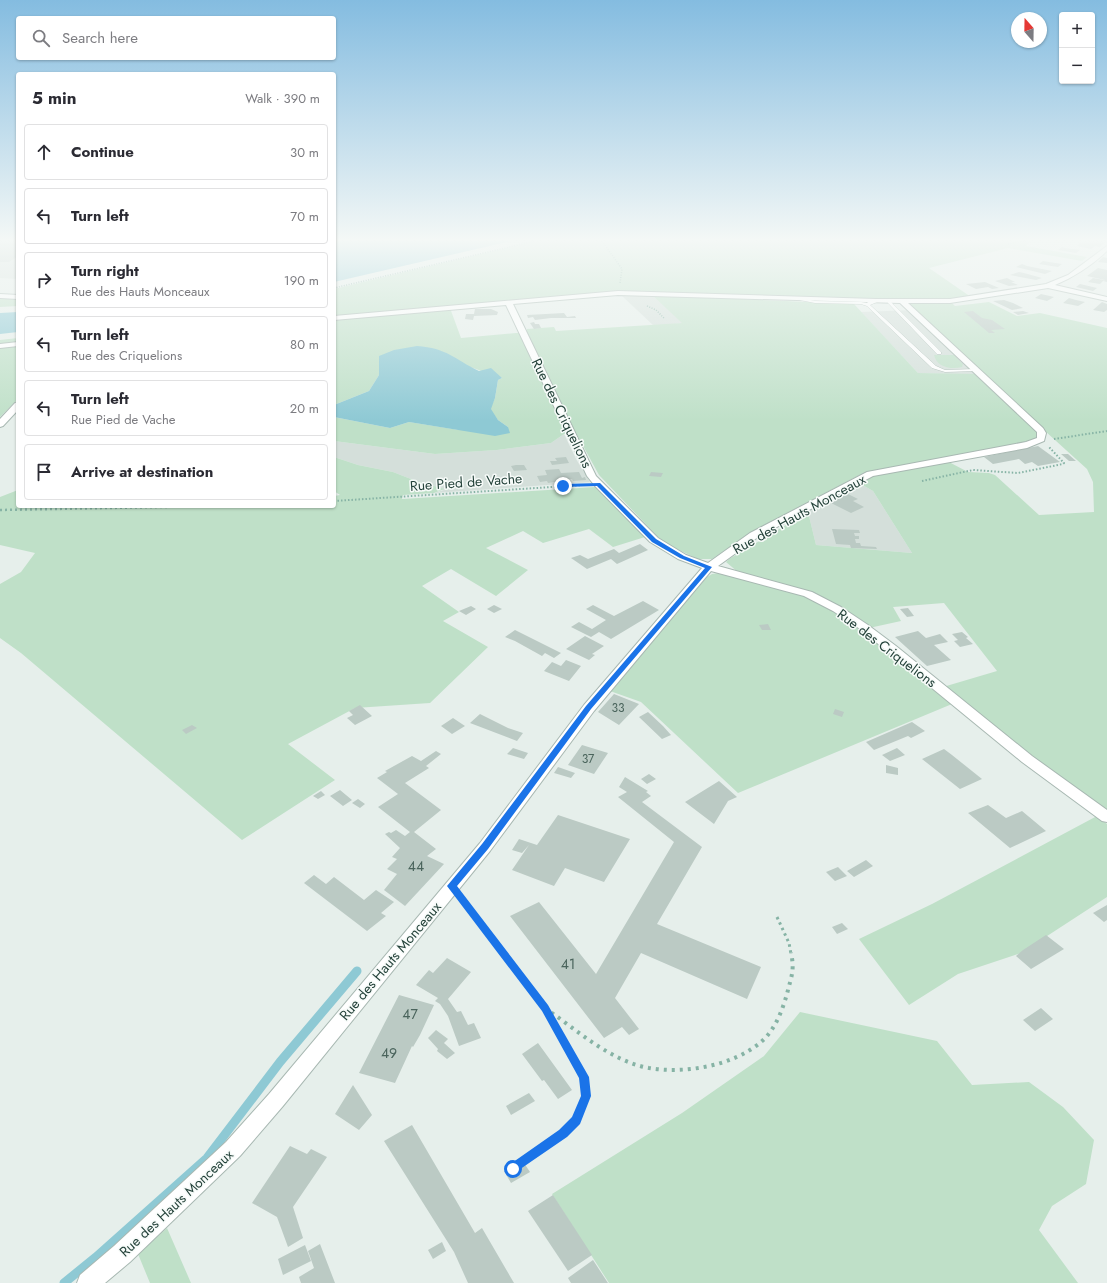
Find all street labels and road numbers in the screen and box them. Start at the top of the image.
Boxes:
street label: Rue des Criquelions [527,355,597,471]
street label: Rue Pied de Vache [409,468,523,496]
street label: Rue des Hauts Monceaux [729,469,869,559]
street label: Rue des Criquelions [833,604,941,692]
street label: Rue des Hauts Monceaux [334,897,446,1025]
street label: Rue des Hauts Monceaux [115,1145,237,1261]

